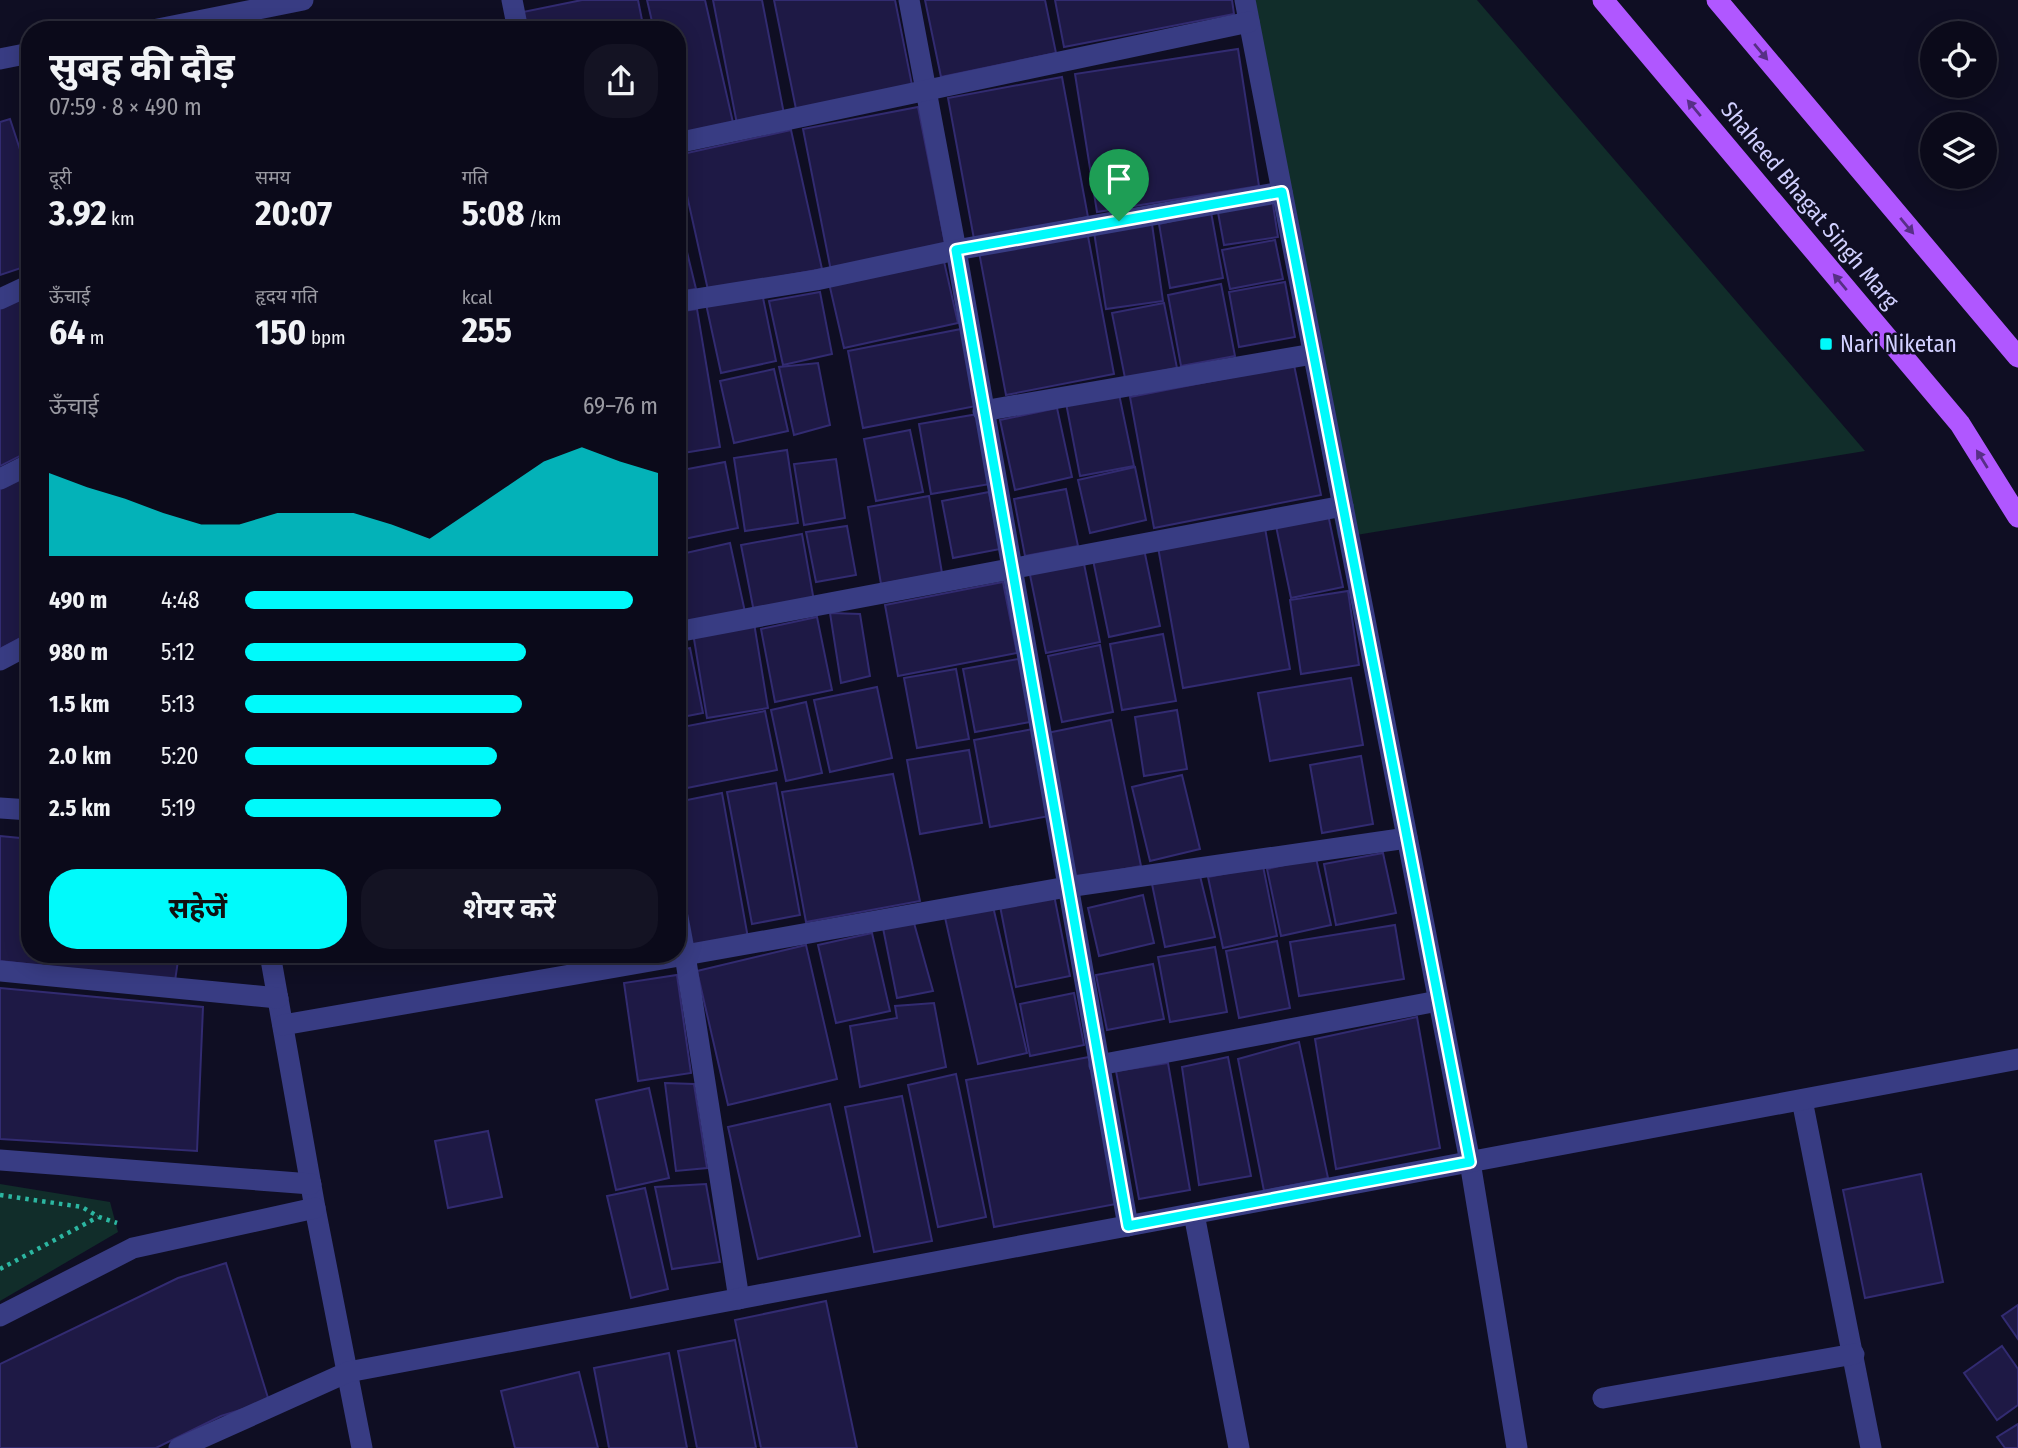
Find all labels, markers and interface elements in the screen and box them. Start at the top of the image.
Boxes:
map controls [1920,21,1997,189]
button: locate [1920,21,1997,98]
text: सुबह की दौड़ [49,44,235,90]
button: share [584,44,658,118]
one-way arrow [1753,44,1768,61]
text: 07:59 · 8 × 490 m [49,93,202,121]
street label: Shaheed Bhagat Singh Marg [1715,96,1905,314]
one-way arrow [1687,99,1702,116]
button: layers [1920,112,1997,189]
pin [1089,149,1149,221]
icon: arrive [1100,160,1138,198]
text: दूरी [49,166,72,189]
text: समय [255,166,291,189]
text: गति [462,166,488,189]
text: 3.92 [49,192,107,234]
text: 20:07 [255,192,332,234]
text: 5:08 [462,192,524,234]
text: km [107,207,135,230]
text: /km [524,207,561,230]
one-way arrow [1899,217,1915,235]
one-way arrow [1833,273,1848,290]
text: ऊँचाई [49,285,90,308]
text: हृदय गति [255,285,318,308]
text: kcal [462,286,492,309]
text: 255 [462,309,512,351]
text: 64 [49,311,85,353]
text: 150 [255,311,306,353]
text: m [85,326,104,349]
text: bpm [306,326,346,349]
place label: Nari Niketan [1840,330,1957,358]
marker: Nari Niketan [1818,336,1834,352]
text: ऊँचाई [49,392,99,420]
text: 69–76 m [583,392,658,420]
one-way arrow [1975,450,1988,469]
text: 490 m [49,586,107,614]
text: 4:48 [161,586,200,614]
text: 980 m [49,638,108,666]
text: 5:12 [161,638,195,666]
text: 1.5 km [49,690,110,718]
text: 5:13 [161,690,195,718]
text: 2.0 km [49,742,111,770]
text: 5:20 [161,742,199,770]
text: 2.5 km [49,794,110,822]
text: 5:19 [161,794,196,822]
button: सहेजें [49,869,347,949]
button: शेयर करें [361,869,658,949]

